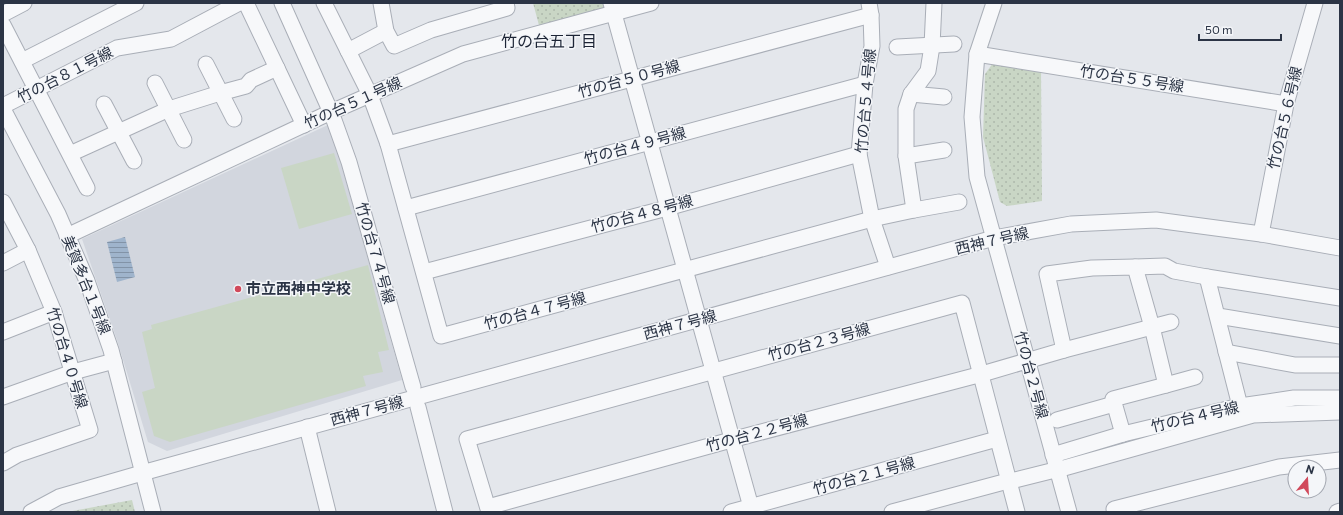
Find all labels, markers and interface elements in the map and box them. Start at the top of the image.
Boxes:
scale bar [1199,16,1281,42]
text: 50 m [1205,22,1233,36]
district label: 竹の台五丁目 [501,31,597,50]
street label: 竹の台８１号線 [14,42,115,106]
street label: 竹の台５４号線 [851,48,879,154]
street label: 竹の台５０号線 [576,56,682,100]
street label: 竹の台５５号線 [1079,61,1185,95]
street label: 竹の台５６号線 [1263,65,1305,171]
street label: 竹の台５１号線 [301,73,404,132]
street label: 竹の台４９号線 [582,123,688,167]
street label: 竹の台４８号線 [589,191,695,235]
street label: 竹の台７４号線 [353,200,399,306]
street label: 西神７号線 [953,223,1030,257]
street label: 美賀多台１号線 [59,233,115,337]
place label: 市立西神中学校 [246,279,351,297]
marker: 市立西神中学校 [233,284,243,294]
street label: 竹の台４７号線 [482,288,588,332]
street label: 竹の台４０号線 [44,305,92,411]
street label: 西神７号線 [641,306,718,342]
street label: 竹の台２３号線 [766,319,872,363]
street label: 竹の台２号線 [1012,329,1052,421]
street label: 西神７号線 [328,392,405,428]
street label: 竹の台４号線 [1149,397,1241,435]
street label: 竹の台２２号線 [704,410,810,454]
street label: 竹の台２１号線 [811,453,917,497]
north arrow [1287,459,1327,499]
text: N [1304,462,1316,476]

